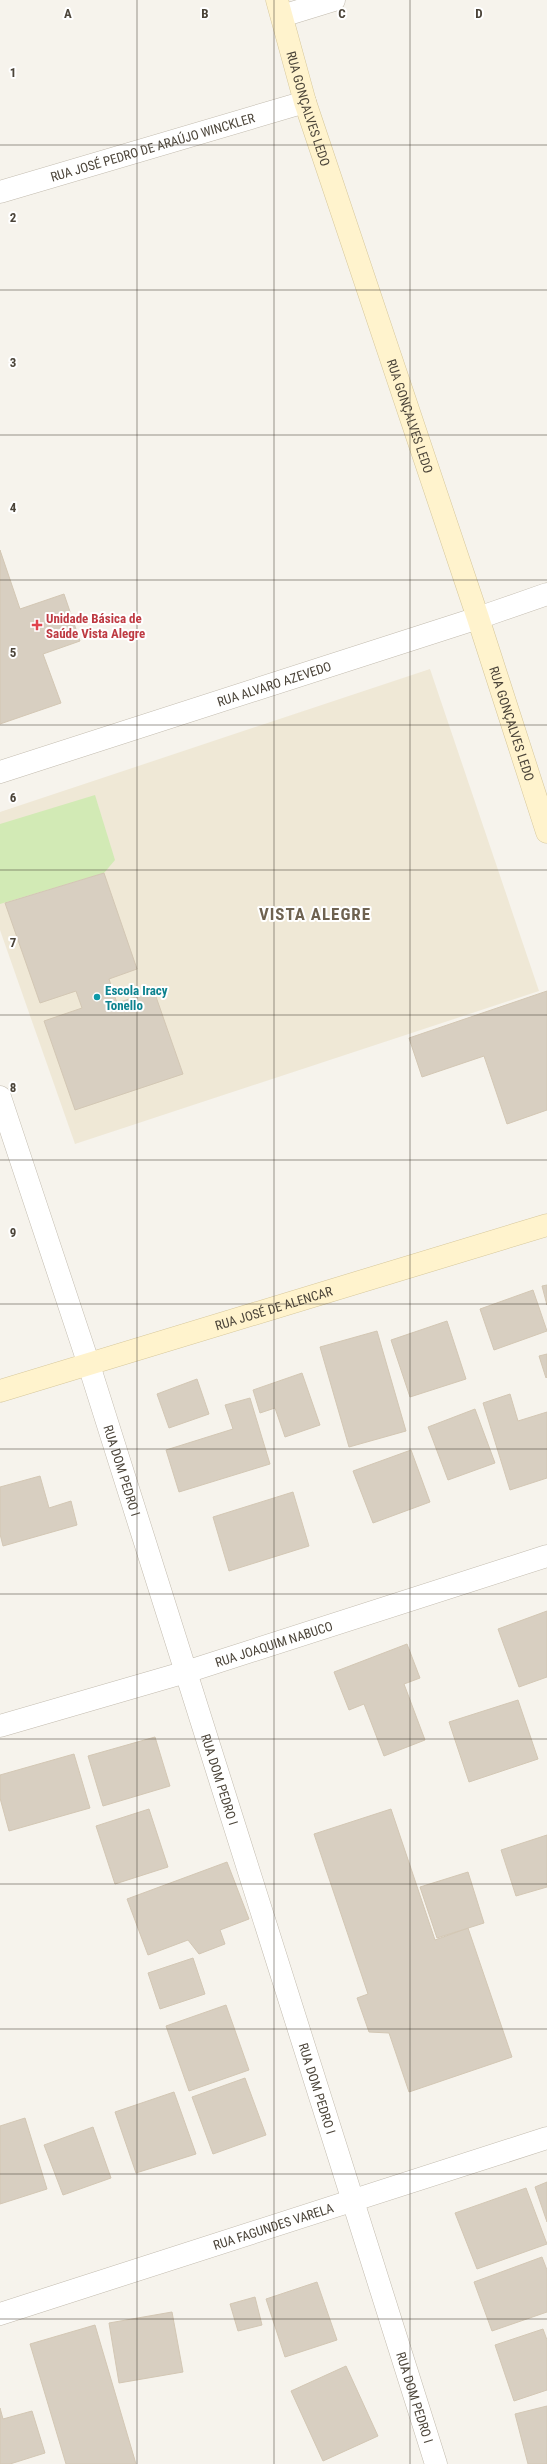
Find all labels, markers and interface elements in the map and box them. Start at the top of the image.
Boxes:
text: A [64,6,72,21]
text: B [201,6,209,21]
text: C [338,6,346,21]
text: D [475,6,483,21]
street label: RUA GONÇALVES LEDO [284,49,333,168]
text: 1 [10,65,16,80]
street label: RUA JOSÉ PEDRO DE ARAÚJO WINCKLER [49,110,256,184]
text: 2 [10,210,17,225]
text: 3 [10,355,16,370]
street label: RUA GONÇALVES LEDO [384,357,436,475]
text: 4 [10,500,17,515]
place label: Unidade Básica de Saúde Vista Alegre [46,611,145,641]
marker: Unidade Básica de Saúde Vista Alegre [31,619,43,631]
text: 5 [10,645,17,660]
street label: RUA ALVARO AZEVEDO [215,658,333,709]
street label: RUA GONÇALVES LEDO [487,664,538,783]
text: 6 [10,790,17,805]
district label: VISTA ALEGRE [259,904,371,924]
text: 7 [10,935,17,950]
place label: Escola Iracy Tonello [105,983,168,1013]
marker: Escola Iracy Tonello [92,992,102,1002]
text: 8 [10,1080,16,1095]
text: 9 [10,1225,16,1240]
street label: RUA JOSÉ DE ALENCAR [213,1283,334,1333]
street label: RUA DOM PEDRO I [101,1423,144,1518]
street label: RUA JOAQUIM NABUCO [213,1618,335,1670]
street label: RUA DOM PEDRO I [198,1732,241,1827]
street label: RUA DOM PEDRO I [296,2041,339,2136]
street label: RUA FAGUNDES VARELA [211,2200,336,2252]
street label: RUA DOM PEDRO I [394,2350,436,2445]

